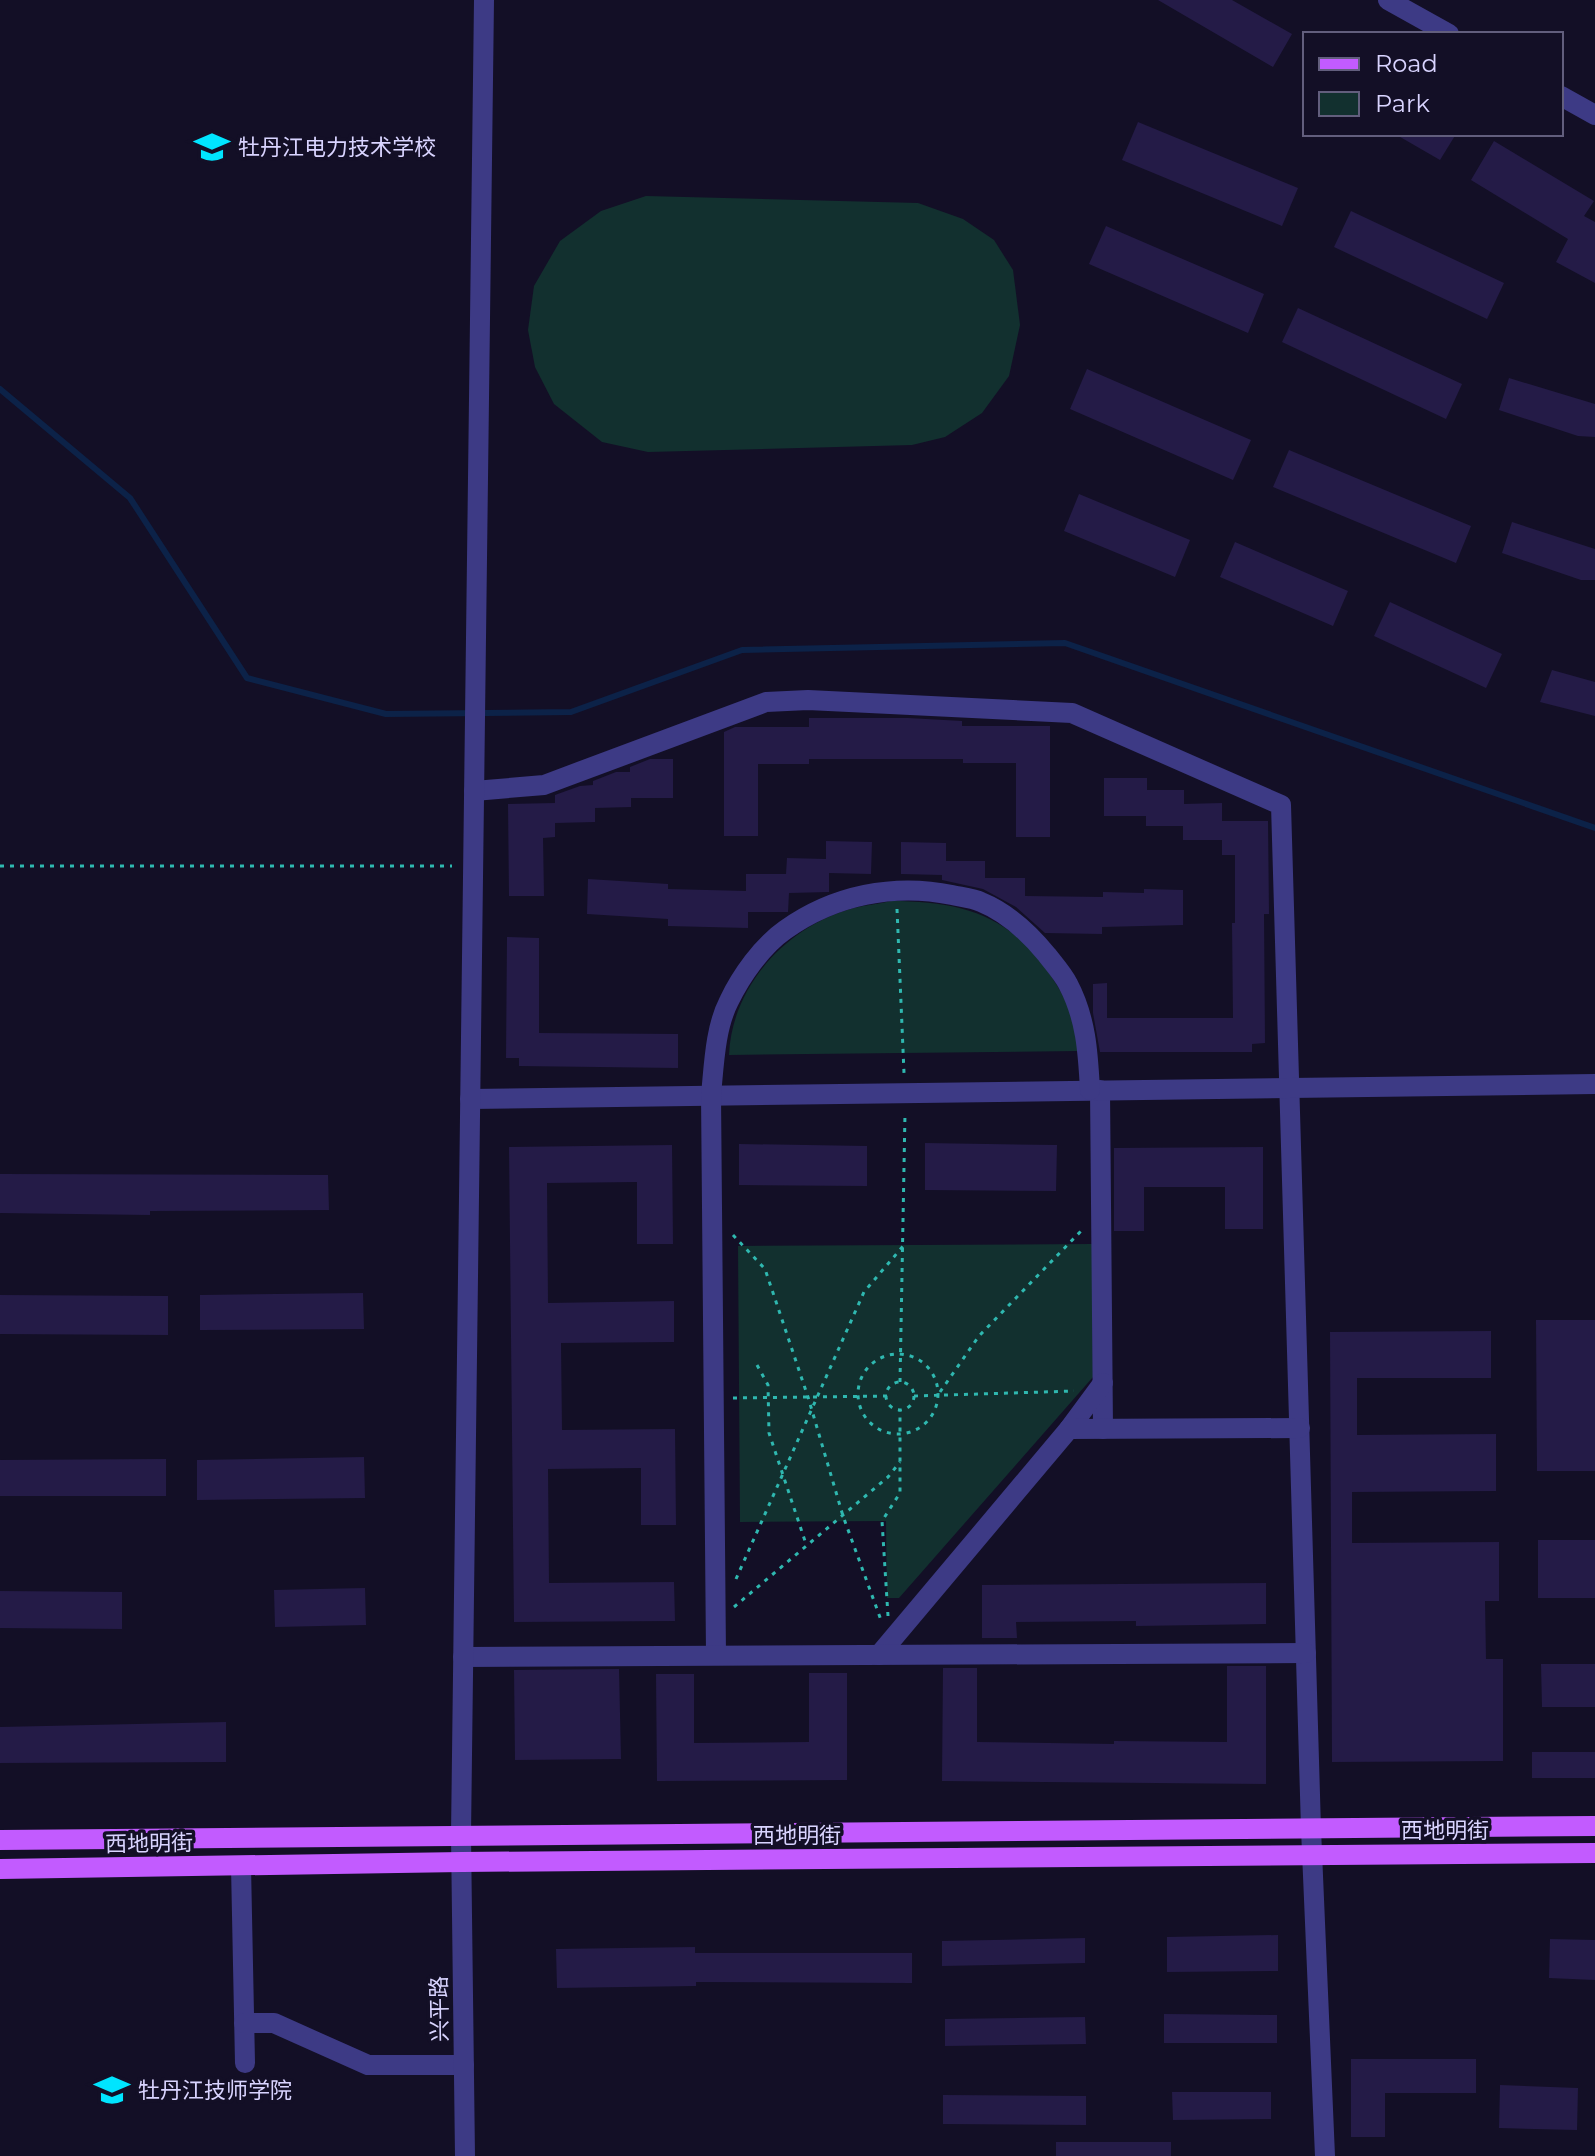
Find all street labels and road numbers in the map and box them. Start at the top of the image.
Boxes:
street label: 西地明街 [1401,1817,1489,1844]
street label: 西地明街 [753,1822,841,1849]
street label: 西地明街 [105,1829,193,1858]
street label: 兴平路 [425,1976,454,2042]

